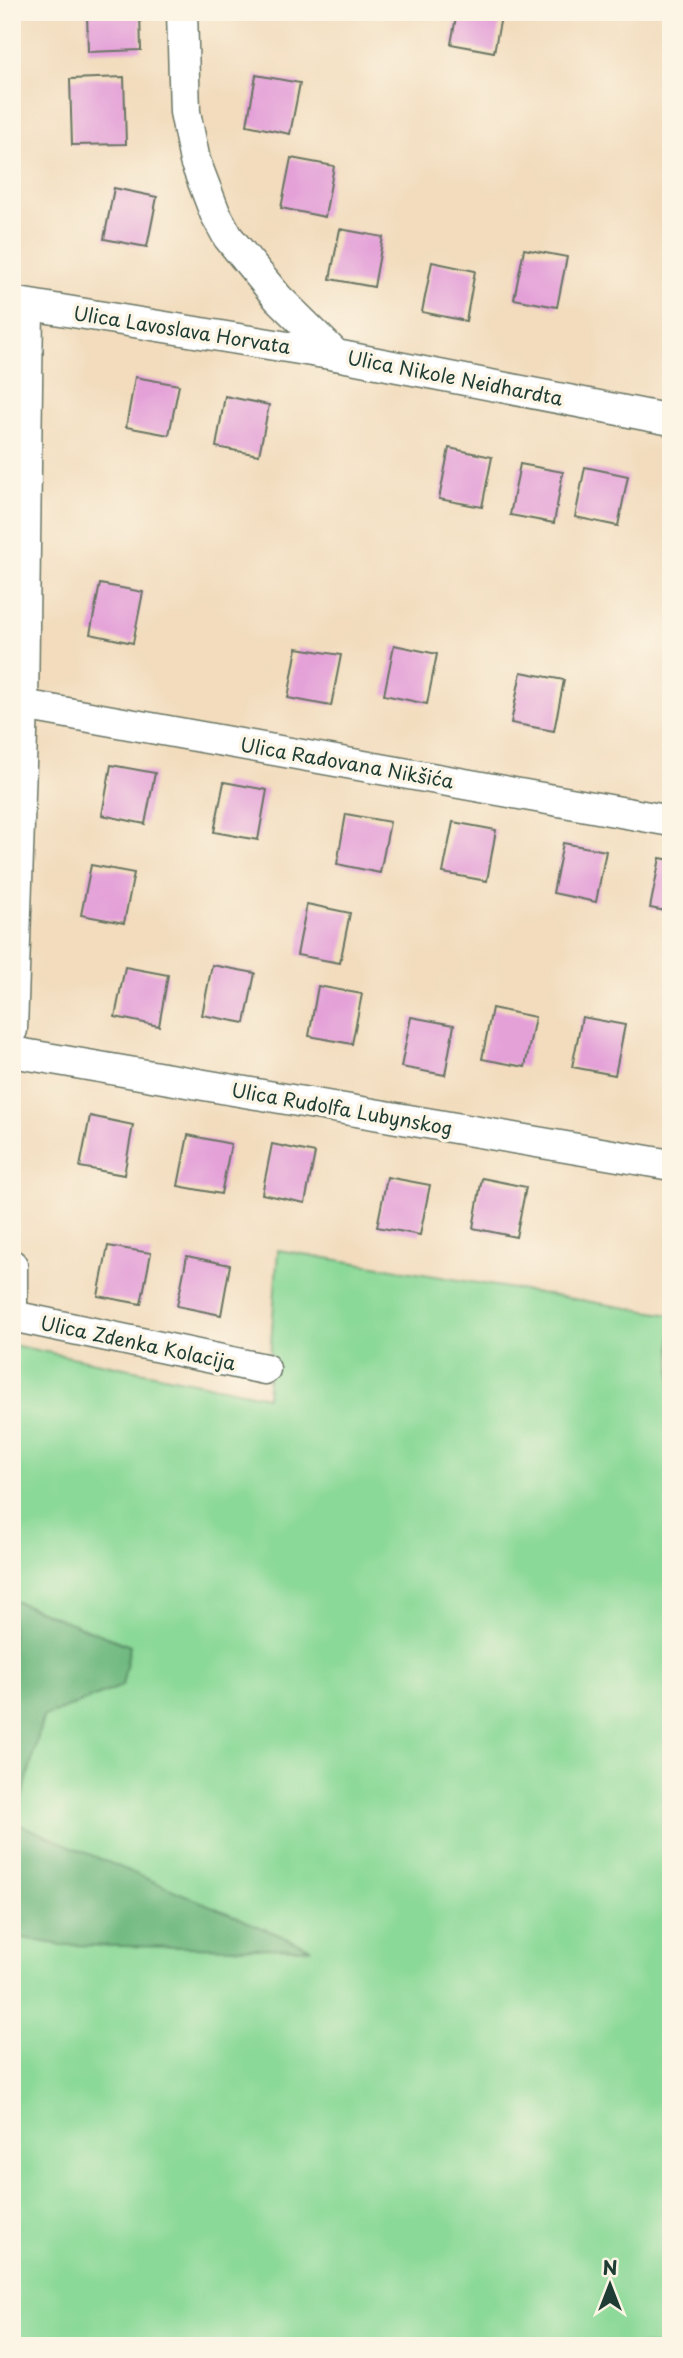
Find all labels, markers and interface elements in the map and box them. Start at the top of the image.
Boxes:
street label: Ulica Lavoslava Horvata [72,298,293,360]
street label: Ulica Nikole Neidhardta [345,342,565,412]
street label: Ulica Radovana Nikšića [238,729,456,795]
street label: Ulica Rudolfa Lubynskog [229,1075,455,1141]
street label: Ulica Zdenka Kolacija [38,1308,238,1376]
north arrow [574,2250,644,2320]
text: N [602,2253,618,2281]

